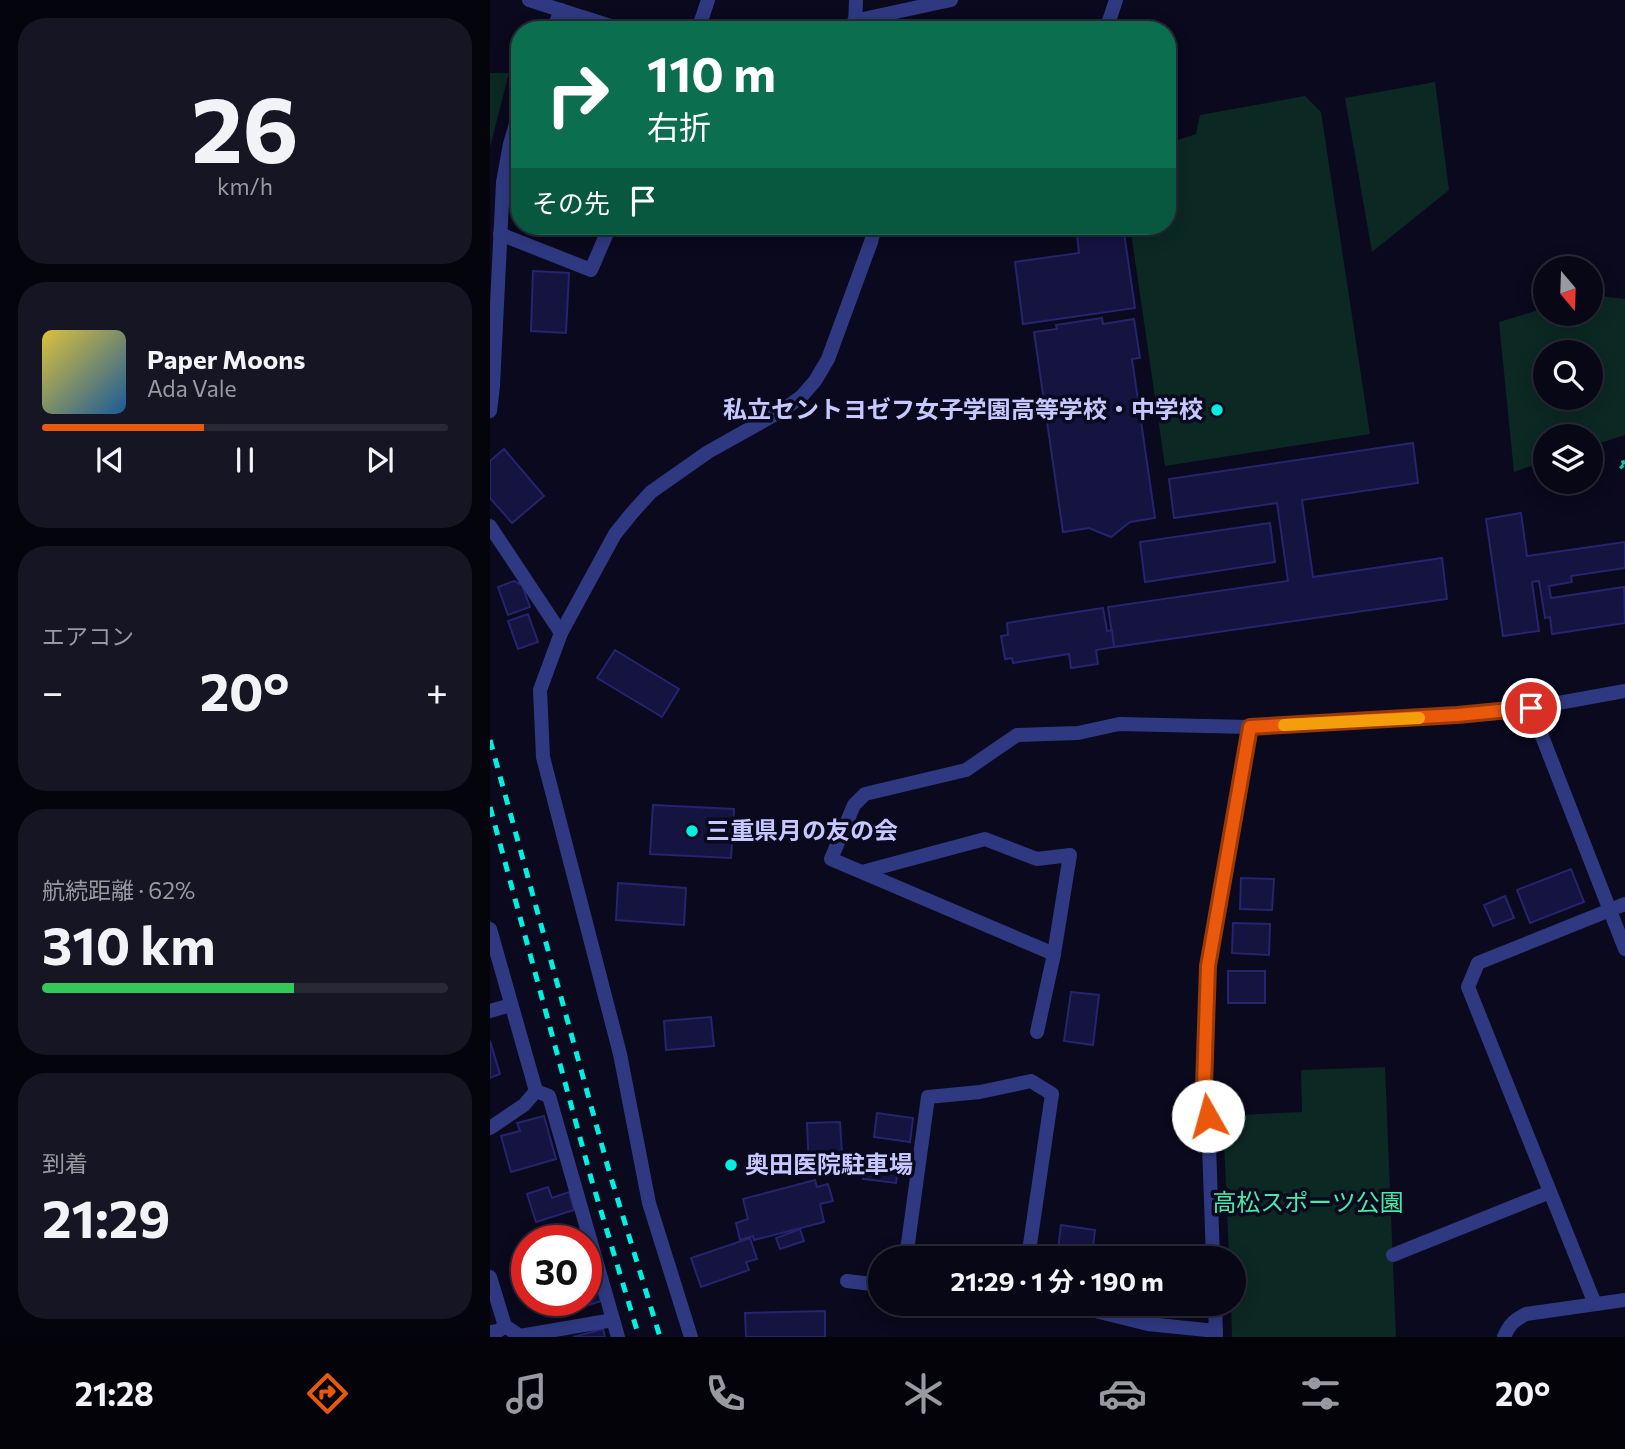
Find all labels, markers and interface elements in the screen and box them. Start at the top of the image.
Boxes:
text: 110 m [647,42,776,102]
icon: right [532,49,623,140]
text: 26 [191,70,299,182]
text: 右折 [647,106,711,146]
text: km/h [217,172,273,200]
icon: arrive [624,182,662,220]
text: その先 [532,187,610,218]
north arrow [1533,256,1603,326]
map controls [1533,256,1603,494]
button: search [1533,340,1603,410]
text: Paper Moons [147,343,305,374]
text: Ada Vale [147,374,237,402]
place label: 私立セントヨゼフ女子学園高等学校・中学校 [723,394,1203,423]
marker: 私立セントヨゼフ女子学園高等学校・中学校 [1209,402,1225,418]
button: layers [1533,424,1603,494]
icon: previous [91,441,129,479]
icon: pause [226,441,264,479]
icon: next [361,441,399,479]
text: エアコン [42,622,134,650]
text: 20° [200,658,290,722]
text: − [42,667,64,714]
text: + [426,667,448,714]
pin [1501,678,1561,738]
icon: arrive [1512,689,1550,727]
place label: 三重県月の友の会 [706,815,898,844]
marker: 三重県月の友の会 [684,823,700,839]
text: 航続距離 · 62% [42,876,195,904]
text: 310 km [42,912,216,976]
position arrow [1171,1079,1245,1153]
text: 到着 [42,1149,88,1177]
place label: 奥田医院駐車場 [745,1149,913,1178]
marker: 奥田医院駐車場 [723,1157,739,1173]
text: 21:29 [42,1185,170,1249]
park label: 高松スポーツ公園 [1212,1187,1404,1216]
speed limit sign: 30 [511,1225,602,1316]
text: 21:29 · 1 分 · 190 m [950,1265,1164,1296]
icon: directions [303,1369,352,1418]
icon: music [502,1369,551,1418]
icon: phone [701,1369,750,1418]
icon: climate [899,1369,948,1418]
icon: car [1098,1369,1147,1418]
icon: filters [1296,1369,1345,1418]
text: 21:28 [75,1373,154,1413]
text: 20° [1495,1373,1550,1413]

